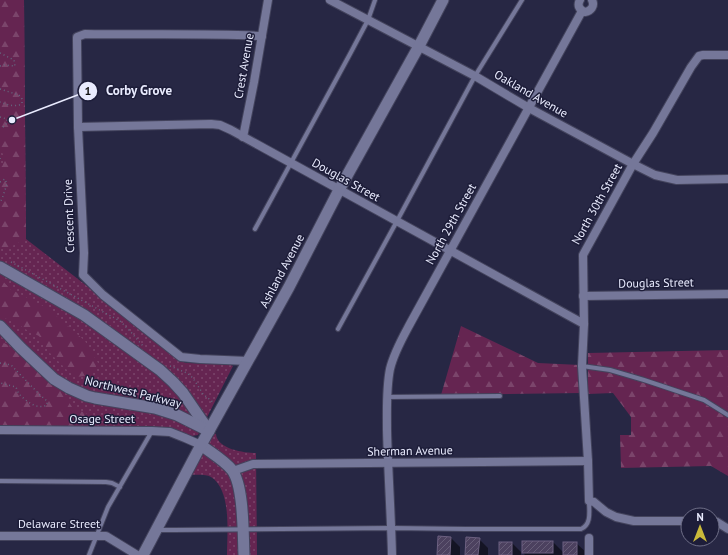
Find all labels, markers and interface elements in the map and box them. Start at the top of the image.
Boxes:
street label: Crest Avenue [230,32,257,100]
street label: Oakland Avenue [492,66,571,121]
callout: Corby Grove [78,78,180,103]
text: Corby Grove [106,82,172,99]
text: 1 [85,83,91,98]
street label: Douglas Street [310,155,383,204]
street label: North 30th Street [568,161,625,247]
street label: Crescent Drive [60,179,77,253]
street label: North 29th Street [422,181,479,267]
street label: Ashland Avenue [256,231,307,310]
street label: Douglas Street [618,274,694,291]
street label: Northwest Parkway [83,372,183,411]
street label: Osage Street [69,411,135,426]
street label: Sherman Avenue [367,442,453,459]
north arrow [680,507,720,547]
text: N [696,510,704,524]
street label: Delaware Street [18,516,100,531]

